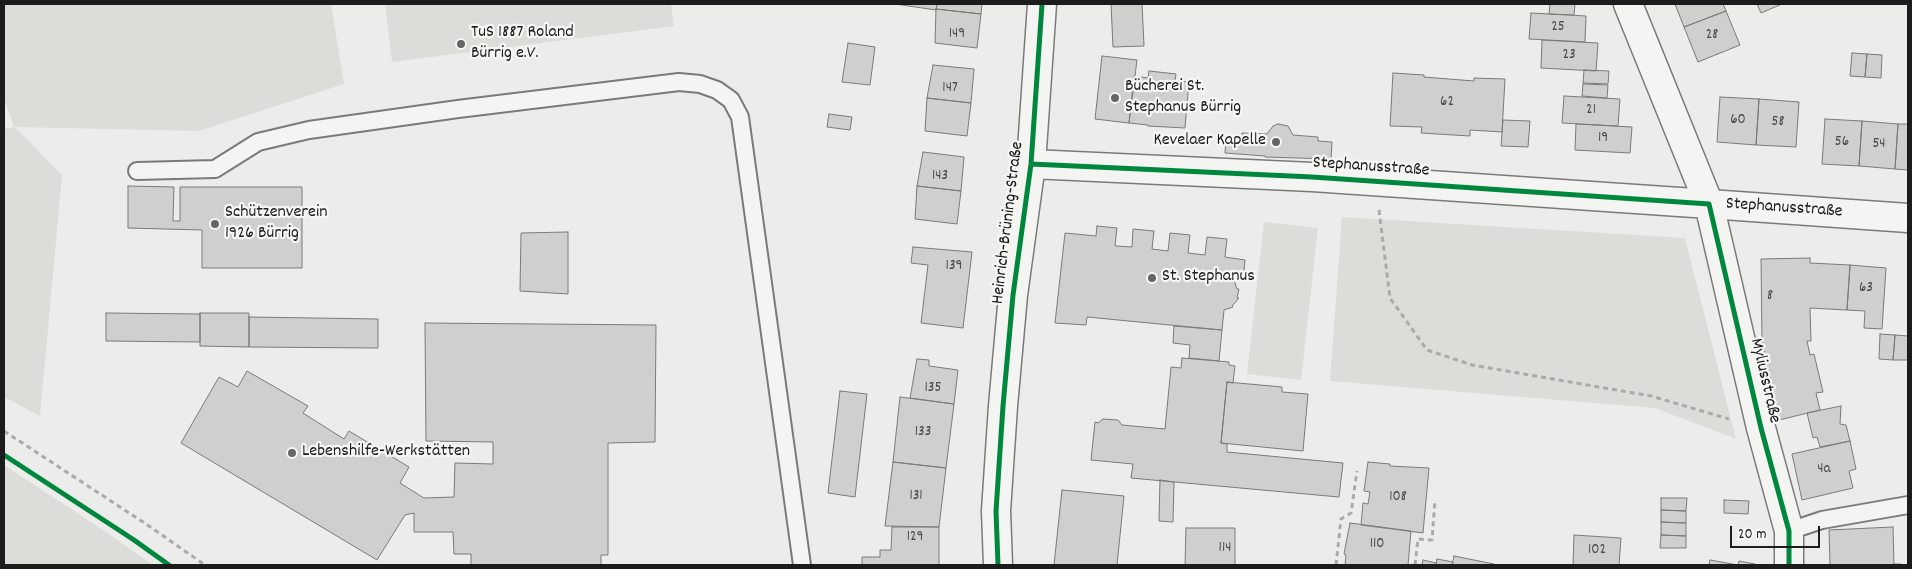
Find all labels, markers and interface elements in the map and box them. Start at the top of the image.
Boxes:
house number: 25 [1551,19,1565,37]
place label: TuS 1887 Roland Bürrig e.V. [471,23,574,66]
house number: 149 [949,26,965,44]
house number: 28 [1706,27,1718,45]
marker: TuS 1887 Roland Bürrig e.V. [455,38,467,50]
house number: 23 [1562,47,1576,65]
place label: Bücherei St. Stephanus Bürrig [1125,77,1241,120]
house number: 147 [942,80,958,98]
marker: Bücherei St. Stephanus Bürrig [1109,92,1121,104]
house number: 62 [1440,94,1454,112]
house number: 21 [1586,102,1596,120]
house number: 60 [1730,112,1746,130]
house number: 58 [1772,114,1784,132]
house number: 19 [1598,130,1608,148]
place label: Kevelaer Kapelle [1153,131,1266,153]
house number: 56 [1835,134,1849,152]
marker: Kevelaer Kapelle [1270,136,1282,148]
house number: 54 [1872,136,1886,154]
street label: Heinrich-Brüning-Straße [988,141,1030,305]
street label: Stephanusstraße [1312,153,1430,183]
house number: 143 [932,168,948,186]
street label: Stephanusstraße [1725,194,1843,224]
place label: Schützenverein 1926 Bürrig [225,203,328,245]
marker: Schützenverein 1926 Bürrig [209,218,221,230]
house number: 139 [946,258,962,276]
place label: St. Stephanus [1162,267,1255,289]
marker: St. Stephanus [1146,272,1158,284]
house number: 63 [1859,280,1873,298]
house number: 8 [1767,288,1773,306]
street label: Myliusstraße [1744,336,1784,426]
house number: 135 [925,380,941,398]
house number: 133 [915,424,931,442]
place label: Lebenshilfe-Werkstätten [302,442,470,464]
marker: Lebenshilfe-Werkstätten [286,447,298,459]
house number: 4a [1817,461,1831,479]
house number: 131 [909,488,923,506]
house number: 108 [1389,489,1407,507]
scale bar [1732,516,1822,548]
text: 20 m [1738,524,1766,546]
house number: 129 [907,529,923,547]
house number: 110 [1370,536,1384,554]
house number: 114 [1219,540,1231,558]
house number: 102 [1588,542,1606,560]

